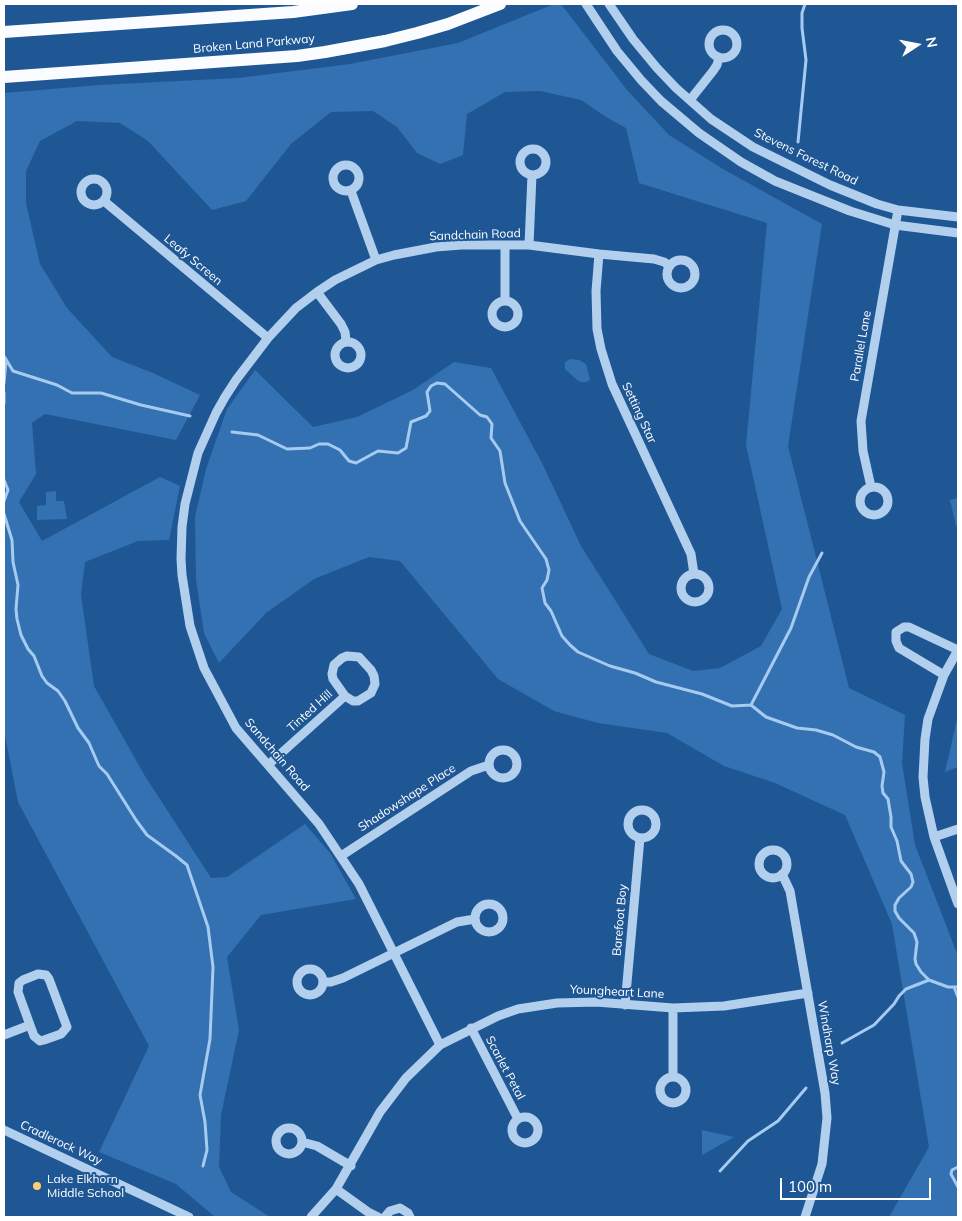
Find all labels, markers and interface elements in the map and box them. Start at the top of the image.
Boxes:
north arrow [892,20,942,70]
street label: Broken Land Parkway [193,32,315,56]
text: N [922,35,942,49]
street label: Stevens Forest Road [752,126,860,188]
street label: Sandchain Road [429,226,521,244]
street label: Leafy Screen [161,232,225,288]
street label: Parallel Lane [848,309,874,383]
street label: Setting Star [619,380,659,446]
street label: Tinted Hill [284,687,336,735]
street label: Sandchain Road [242,716,312,794]
street label: Shadowshape Place [356,761,458,835]
street label: Barefoot Boy [610,883,630,957]
street label: Youngheart Lane [569,982,665,1002]
street label: Windharp Way [814,1000,844,1086]
street label: Scarlet Petal [482,1034,528,1102]
street label: Cradlerock Way [18,1118,104,1168]
scale bar [782,1168,933,1200]
place label: Lake Elkhorn Middle School [47,1172,124,1200]
text: 100 m [788,1177,832,1196]
marker: Lake Elkhorn Middle School [31,1180,43,1192]

